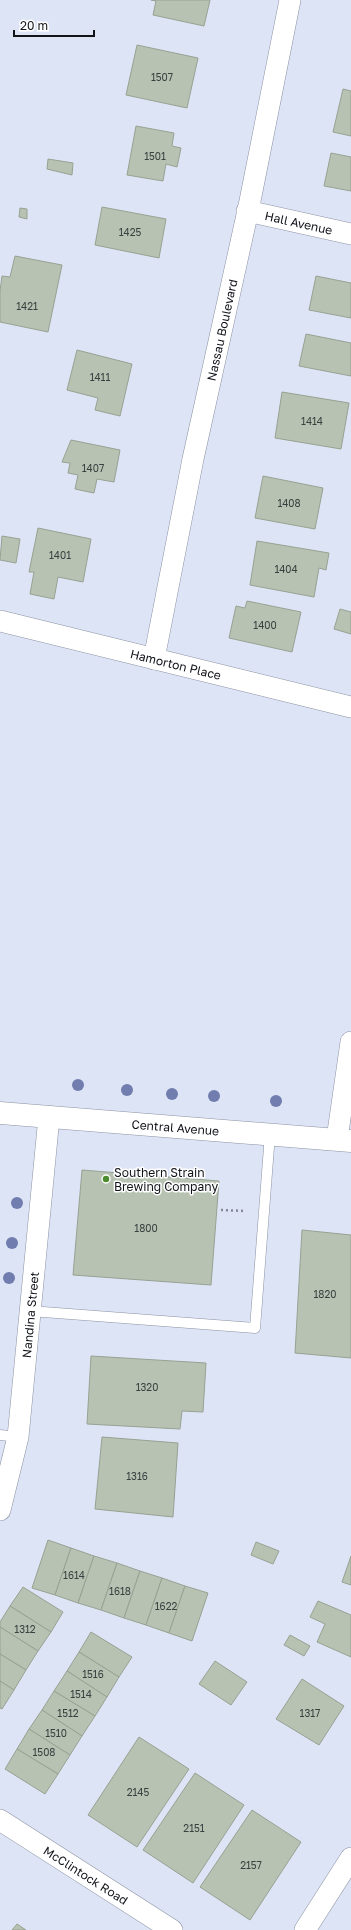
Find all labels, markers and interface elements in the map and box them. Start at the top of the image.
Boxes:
scale bar [14,12,94,38]
text: 20 m [20,18,48,33]
house number: 1507 [151,71,173,83]
house number: 1501 [144,150,166,162]
street label: Hall Avenue [263,208,334,237]
house number: 1425 [119,226,141,238]
street label: Nassau Boulevard [203,278,240,382]
house number: 1421 [16,300,38,312]
house number: 1411 [90,371,110,383]
house number: 1414 [301,415,323,427]
house number: 1407 [82,462,104,474]
house number: 1408 [277,497,301,509]
house number: 1401 [49,549,71,561]
house number: 1404 [274,563,298,575]
house number: 1400 [253,619,277,631]
street label: Hamorton Place [129,646,223,682]
street label: Central Avenue [131,1116,220,1138]
place label: Southern Strain Brewing Company [114,1165,218,1194]
marker: Southern Strain Brewing Company [101,1174,111,1184]
house number: 1800 [134,1222,158,1234]
street label: Nandina Street [18,1271,42,1359]
house number: 1820 [314,1288,336,1300]
house number: 1320 [136,1381,158,1393]
house number: 1316 [126,1470,148,1482]
house number: 1614 [63,1569,85,1581]
house number: 1618 [109,1585,131,1597]
house number: 1622 [155,1600,177,1612]
house number: 1312 [14,1623,36,1635]
house number: 1516 [82,1668,104,1680]
house number: 1514 [70,1688,92,1700]
house number: 1512 [57,1707,79,1719]
house number: 1317 [300,1707,320,1719]
house number: 1510 [45,1727,67,1739]
house number: 1508 [33,1746,55,1758]
house number: 2145 [127,1786,149,1798]
house number: 2151 [183,1822,205,1834]
street label: McClintock Road [41,1842,131,1907]
house number: 2157 [240,1859,262,1871]

